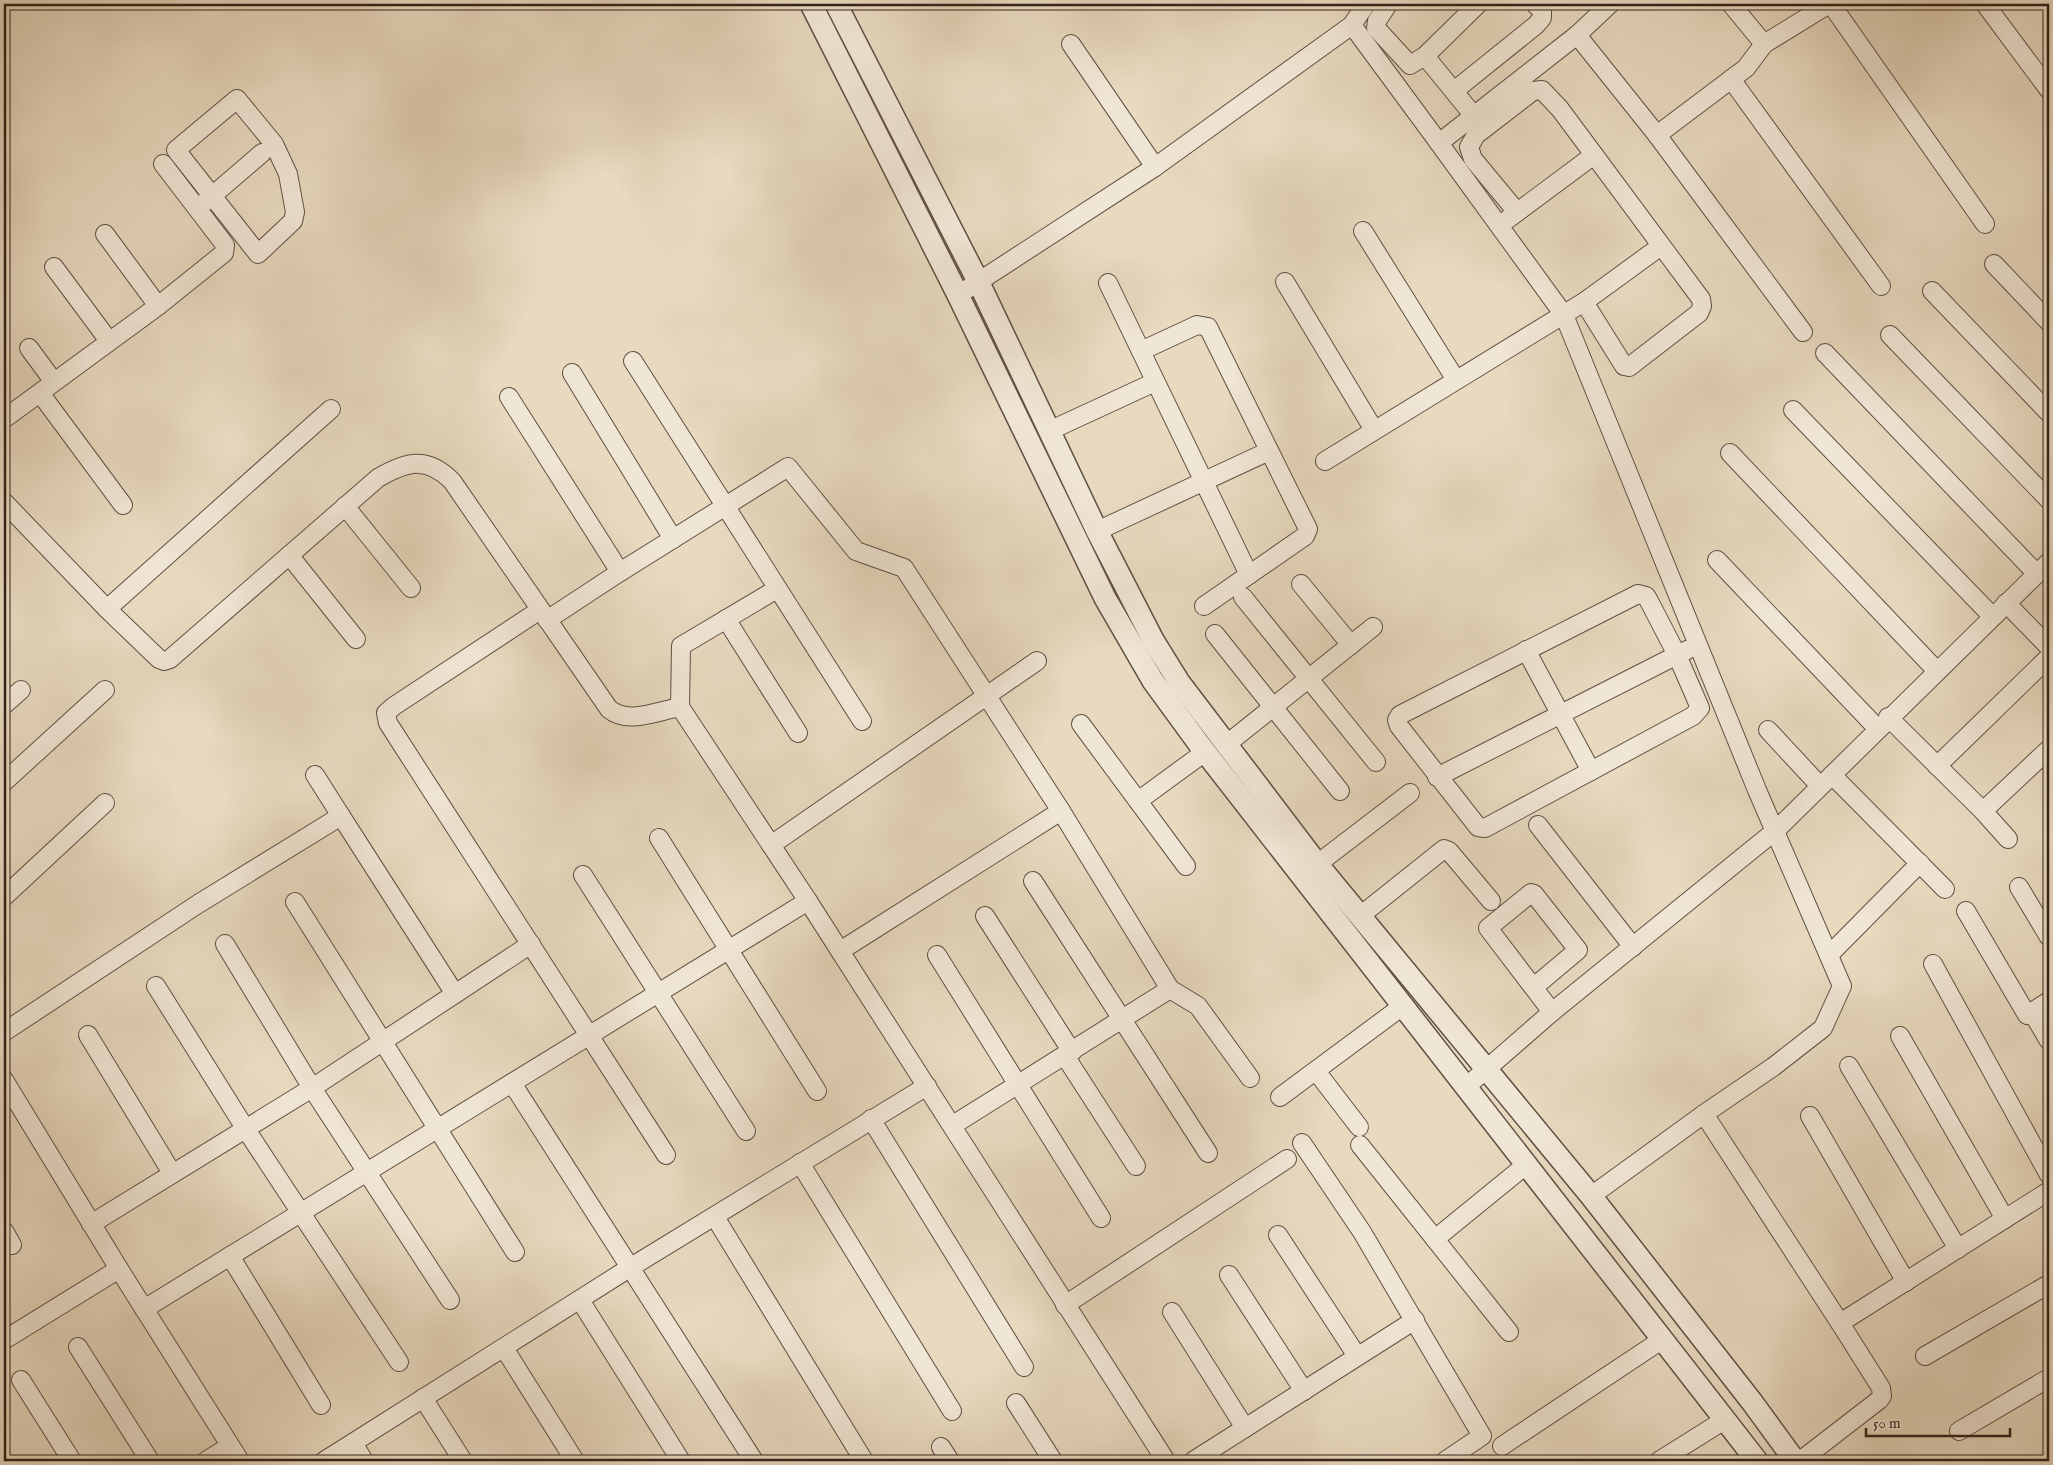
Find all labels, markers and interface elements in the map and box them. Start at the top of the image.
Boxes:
scale bar [1866,1405,2009,1437]
text: 50 m [1873,1414,1901,1433]

